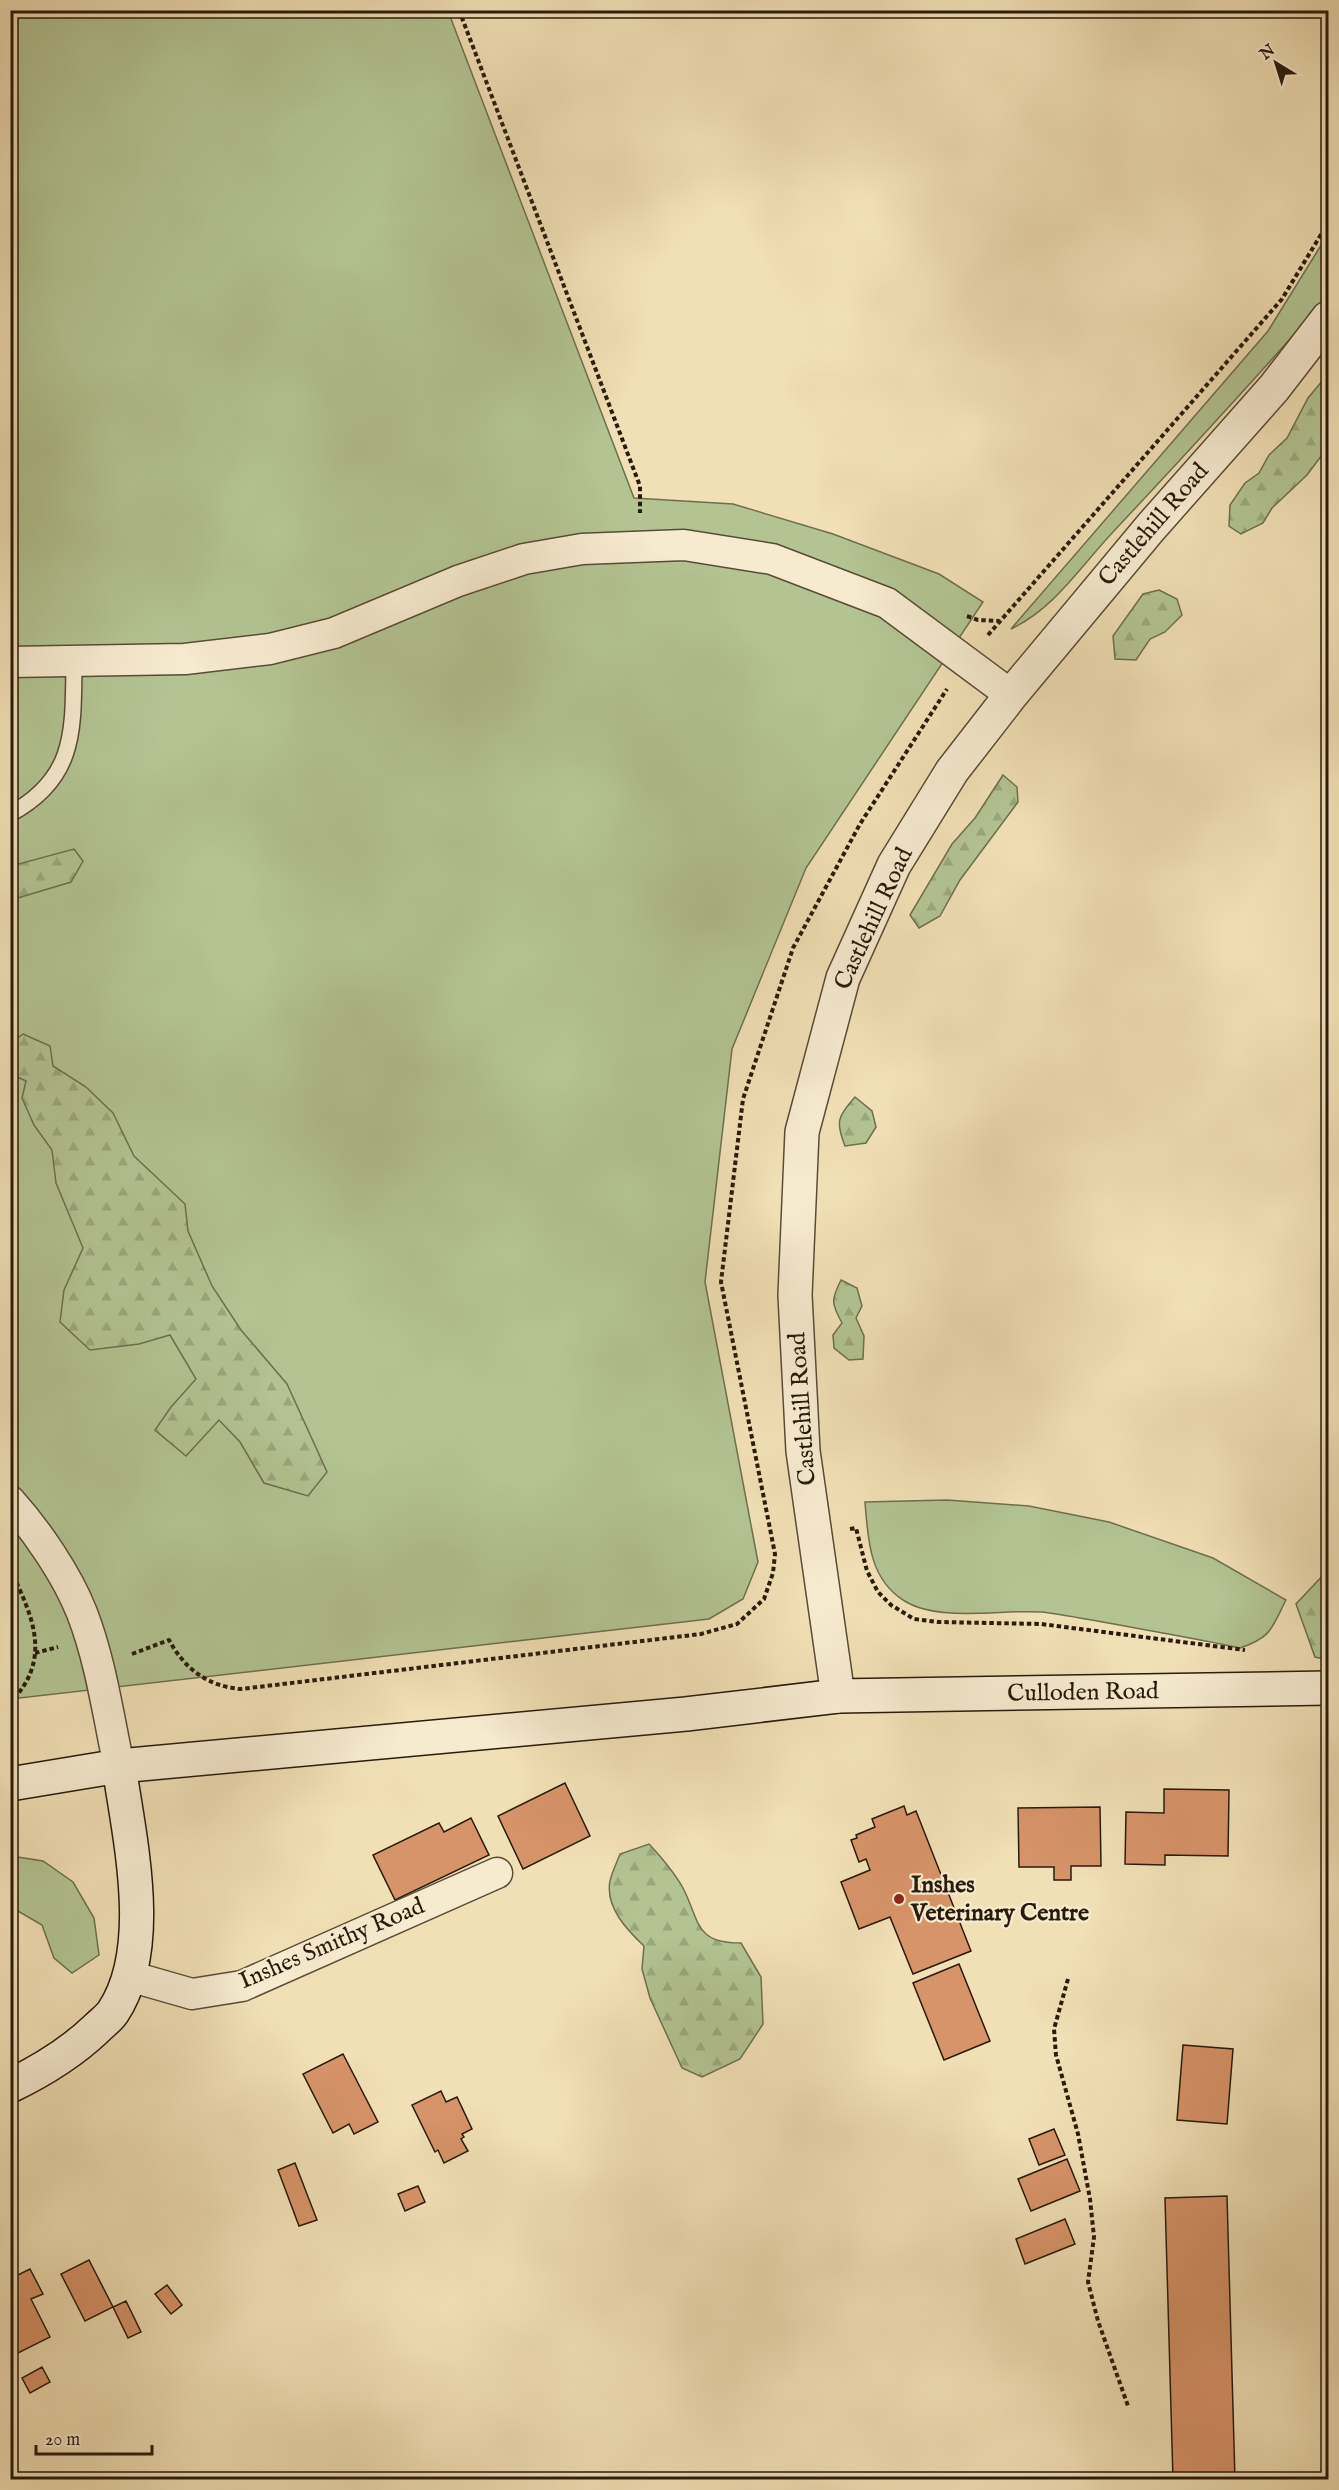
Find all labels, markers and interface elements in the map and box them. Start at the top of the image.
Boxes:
north arrow [1246,33,1306,93]
text: N [1256,41,1280,66]
street label: Castlehill Road [1092,457,1216,593]
street label: Castlehill Road [828,843,921,995]
street label: Castlehill Road [782,1331,824,1487]
street label: Culloden Road [1007,1676,1159,1710]
place label: Inshes Veterinary Centre [910,1870,1089,1929]
street label: Inshes Smithy Road [235,1891,429,1997]
marker: Inshes Veterinary Centre [892,1892,906,1906]
scale bar [36,2418,152,2456]
text: 20 m [45,2429,80,2452]

